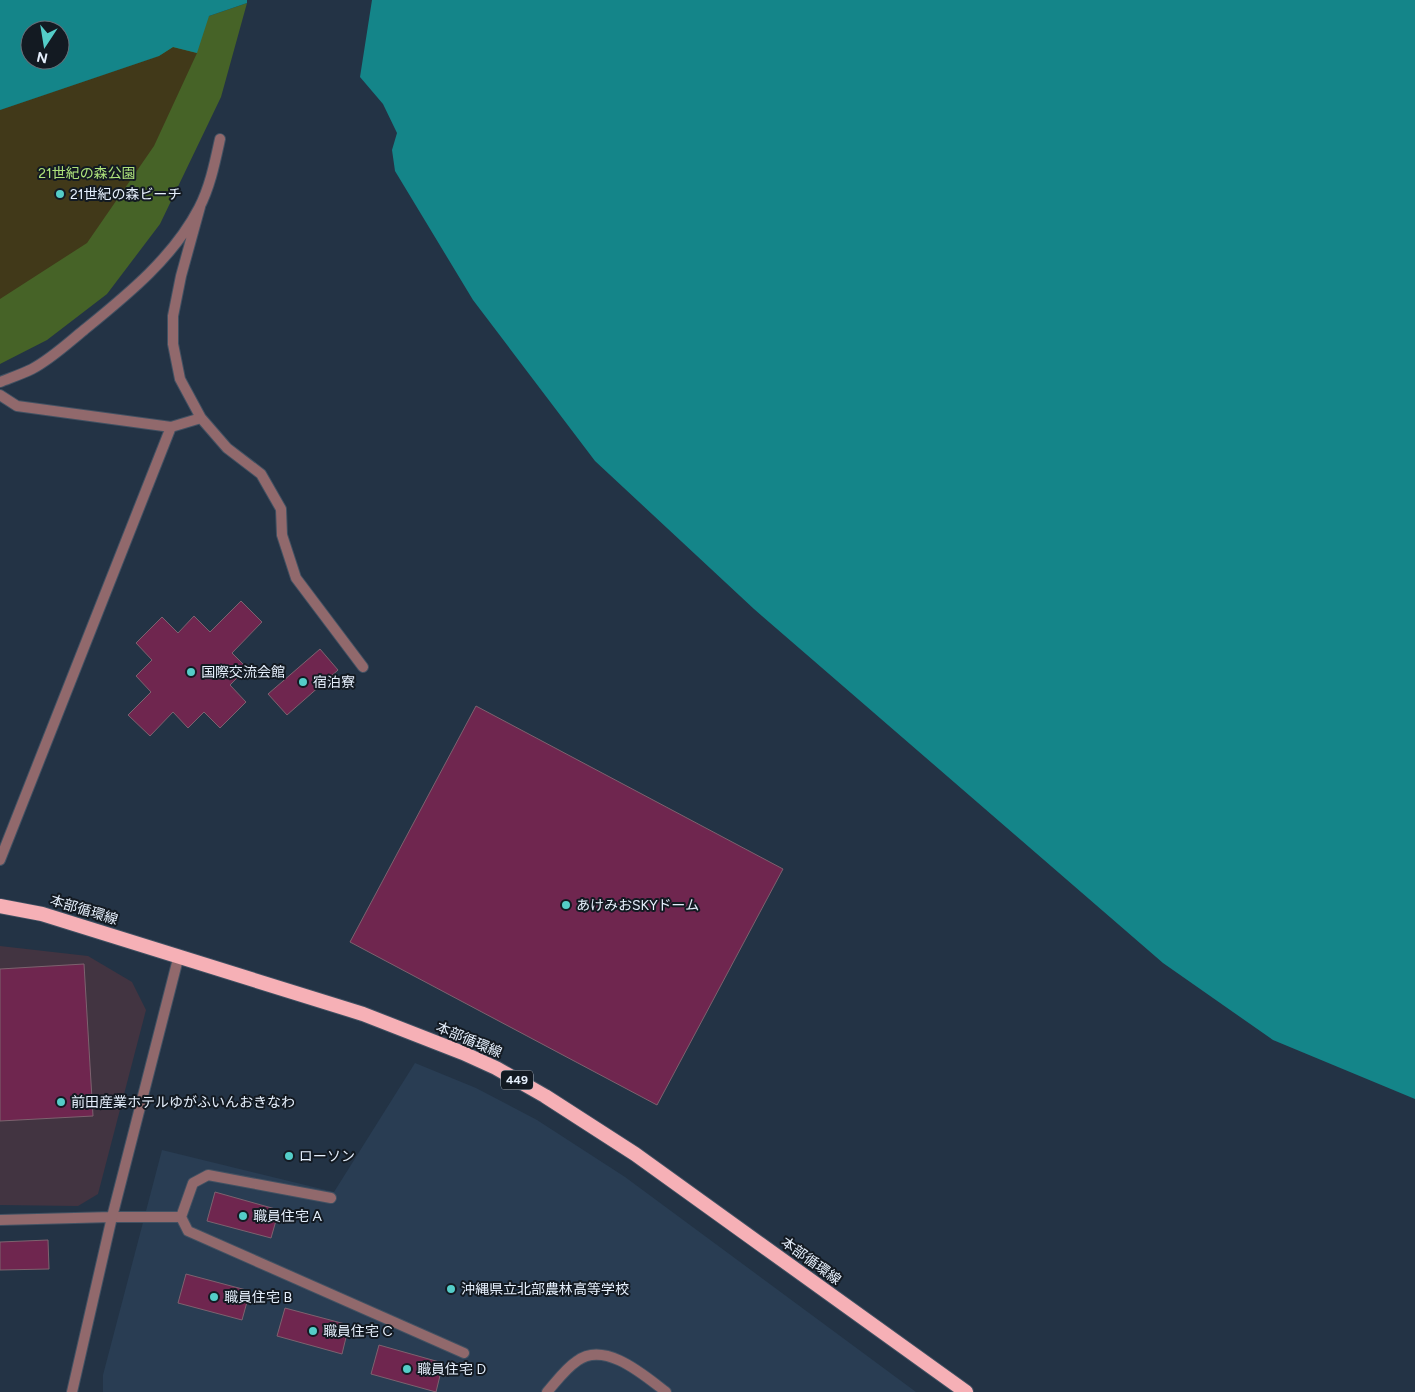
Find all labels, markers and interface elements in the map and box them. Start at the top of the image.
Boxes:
north arrow [20,20,70,70]
text: N [35,48,49,67]
park label: 21世紀の森公園 [38,165,136,182]
place label: 21世紀の森ビーチ [70,186,182,203]
marker: 21世紀の森ビーチ [54,188,66,200]
place label: 国際交流会館 [201,664,285,681]
marker: 国際交流会館 [185,666,197,678]
place label: 宿泊寮 [313,674,355,691]
marker: 宿泊寮 [297,676,309,688]
street label: 本部循環線 [48,892,120,928]
place label: あけみおSKYドーム [576,897,699,914]
marker: あけみおSKYドーム [560,899,572,911]
street label: 本部循環線 [433,1019,505,1061]
road number: 449 [501,1070,533,1090]
place label: 前田産業ホテルゆがふいんおきなわ [71,1094,295,1111]
marker: 前田産業ホテルゆがふいんおきなわ [55,1096,67,1108]
place label: ローソン [299,1148,355,1165]
marker: ローソン [283,1150,295,1162]
place label: 職員住宅 A [253,1208,322,1225]
marker: 職員住宅 A [237,1210,249,1222]
street label: 本部循環線 [778,1234,844,1288]
place label: 沖縄県立北部農林高等学校 [461,1281,629,1298]
marker: 沖縄県立北部農林高等学校 [445,1283,457,1295]
place label: 職員住宅 B [224,1289,292,1306]
marker: 職員住宅 B [208,1291,220,1303]
place label: 職員住宅 C [323,1323,393,1340]
marker: 職員住宅 C [307,1325,319,1337]
place label: 職員住宅 D [417,1361,486,1378]
marker: 職員住宅 D [401,1363,413,1375]

